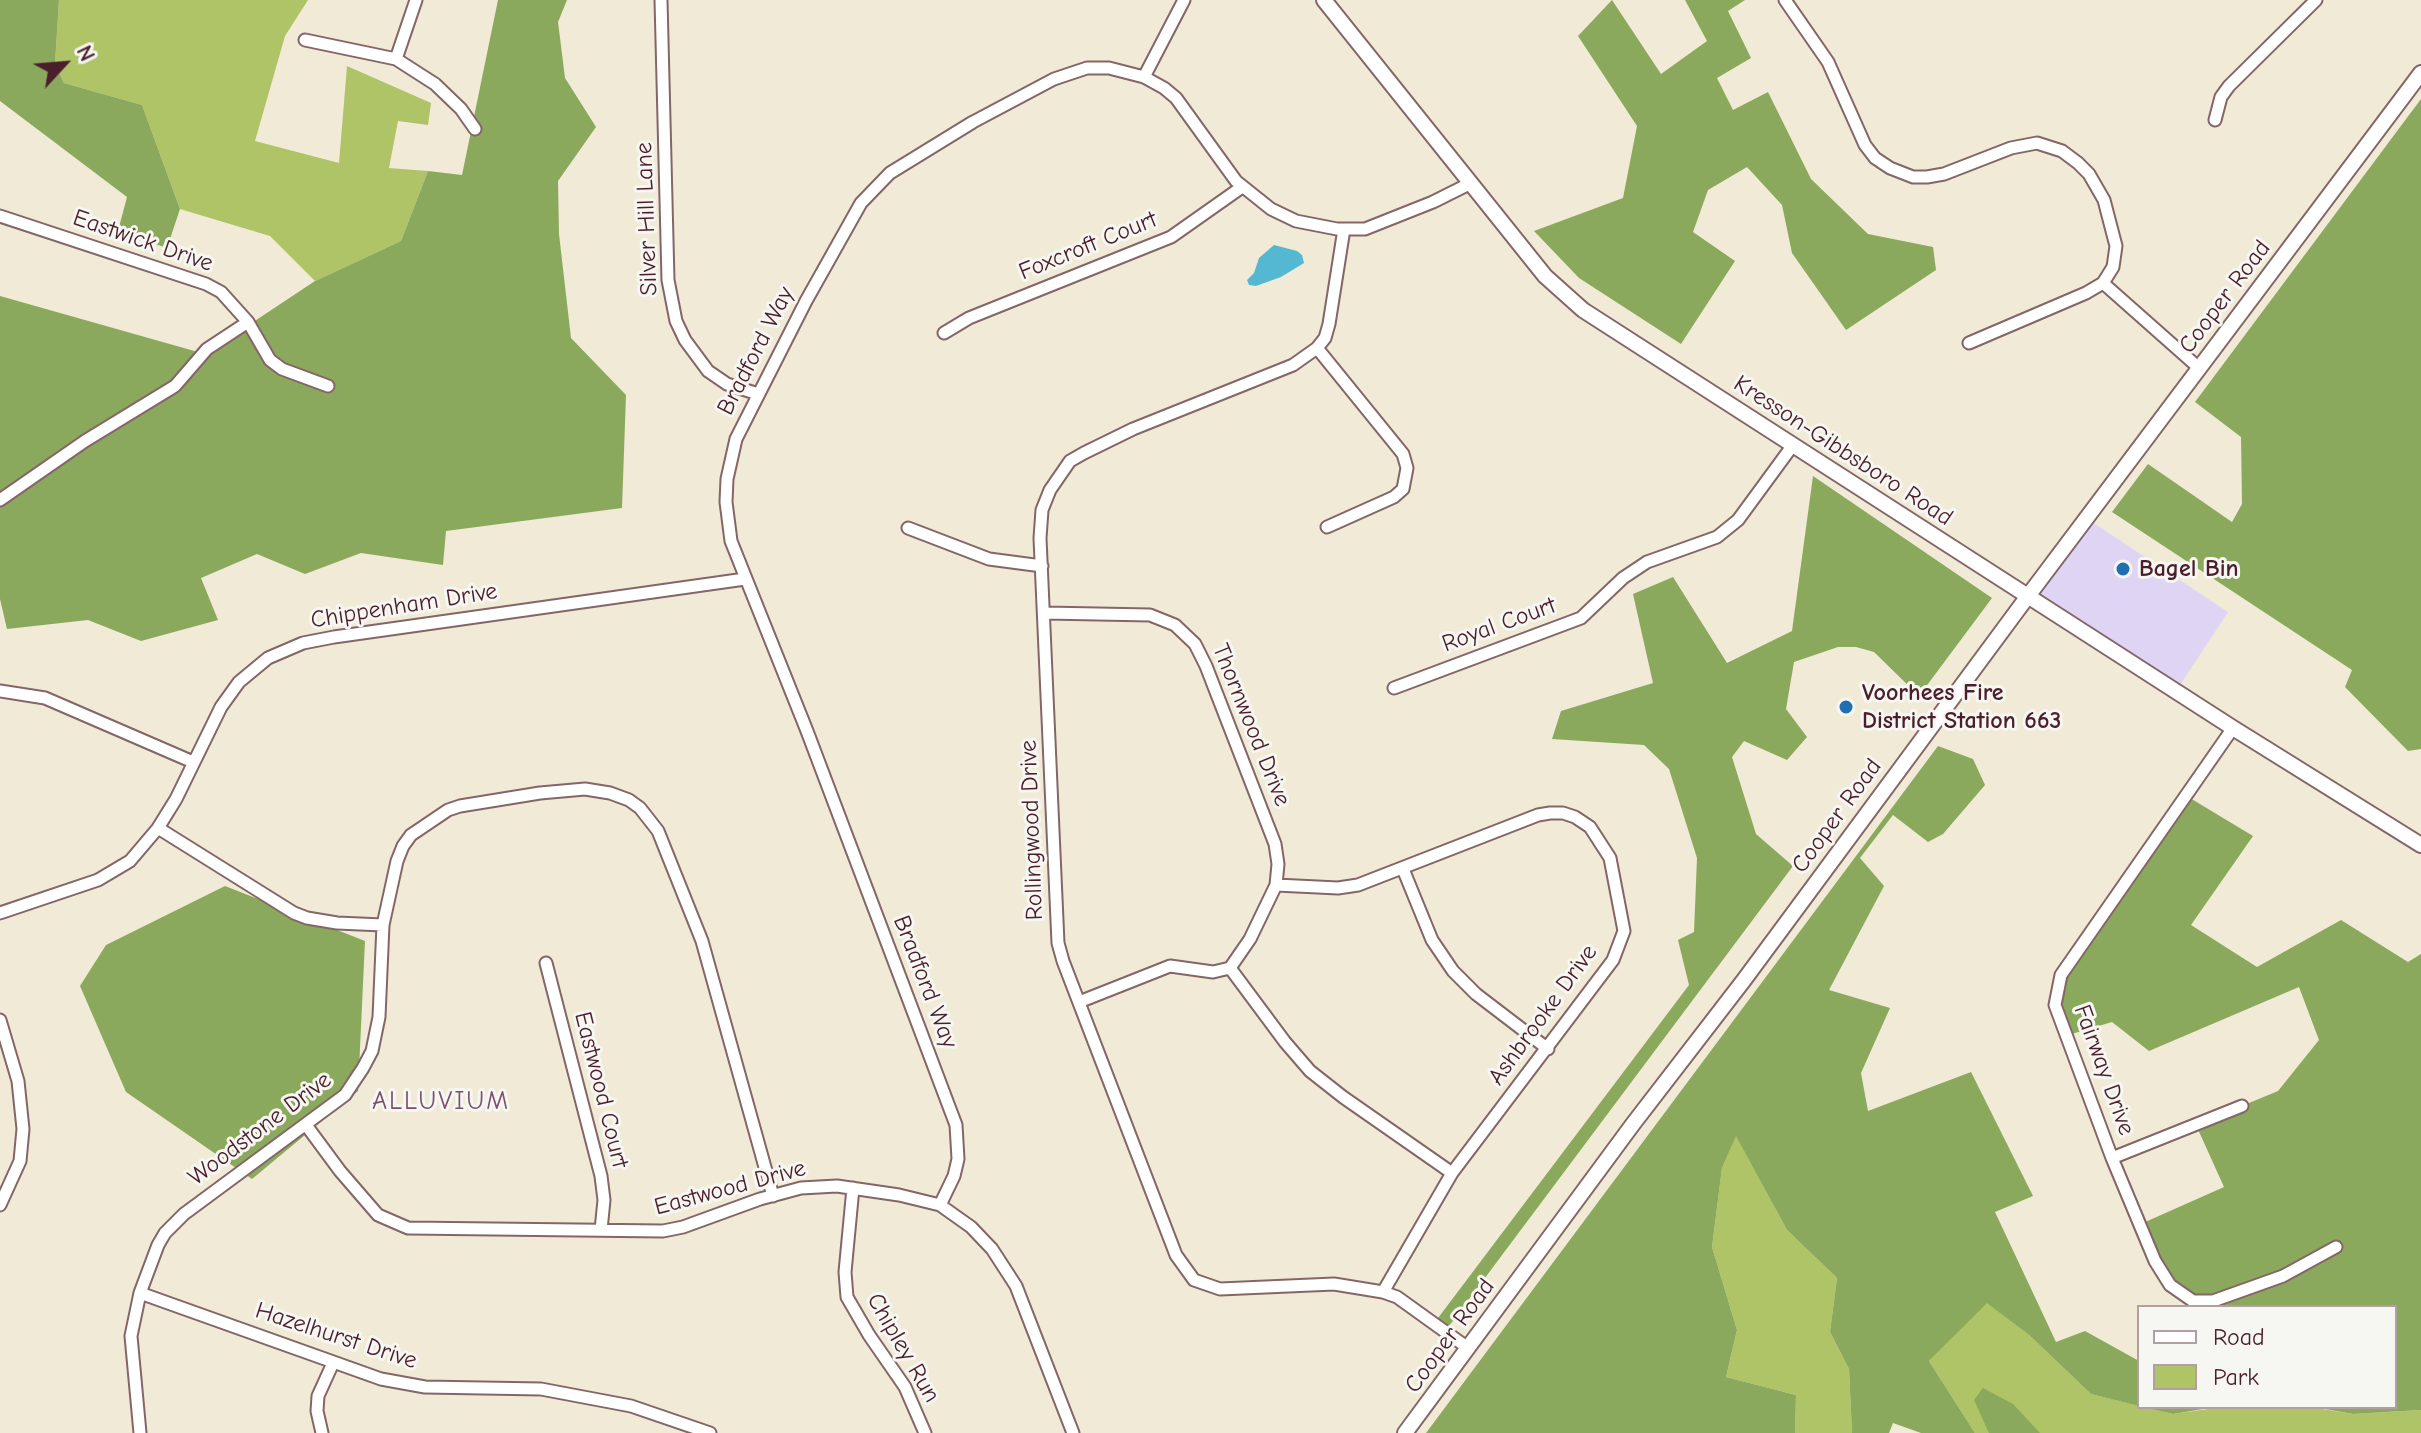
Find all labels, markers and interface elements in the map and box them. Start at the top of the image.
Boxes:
north arrow [24,24,104,104]
text: N [71,41,100,66]
street label: Silver Hill Lane [630,142,664,296]
street label: Eastwick Drive [69,204,217,278]
street label: Foxcroft Court [1015,205,1161,287]
street label: Cooper Road [2173,235,2277,359]
street label: Bradford Way [711,282,801,420]
street label: Kresson-Gibbsboro Road [1728,369,1958,533]
place label: Bagel Bin [2139,555,2239,583]
marker: Bagel Bin [2114,560,2132,578]
street label: Chippenham Drive [309,577,499,635]
street label: Royal Court [1438,591,1560,659]
street label: Thornwood Drive [1205,640,1297,810]
place label: Voorhees Fire District Station 663 [1862,679,2061,735]
marker: Voorhees Fire District Station 663 [1837,698,1855,716]
street label: Rollingwood Drive [1014,739,1050,921]
street label: Cooper Road [1786,753,1888,879]
street label: Bradford Way [886,912,964,1052]
street label: Ashbrooke Drive [1482,939,1604,1091]
street label: Fairway Drive [2067,1001,2141,1139]
street label: Eastwood Court [568,1009,634,1171]
street label: Woodstone Drive [183,1066,337,1192]
district label: ALLUVIUM [372,1086,510,1118]
street label: Eastwood Drive [651,1154,809,1222]
street label: Cooper Road [1399,1273,1501,1399]
street label: Chipley Run [860,1288,946,1408]
street label: Hazelhurst Drive [252,1296,420,1376]
legend [2137,1305,2397,1409]
text: Road [2213,1323,2265,1351]
text: Park [2213,1363,2259,1391]

